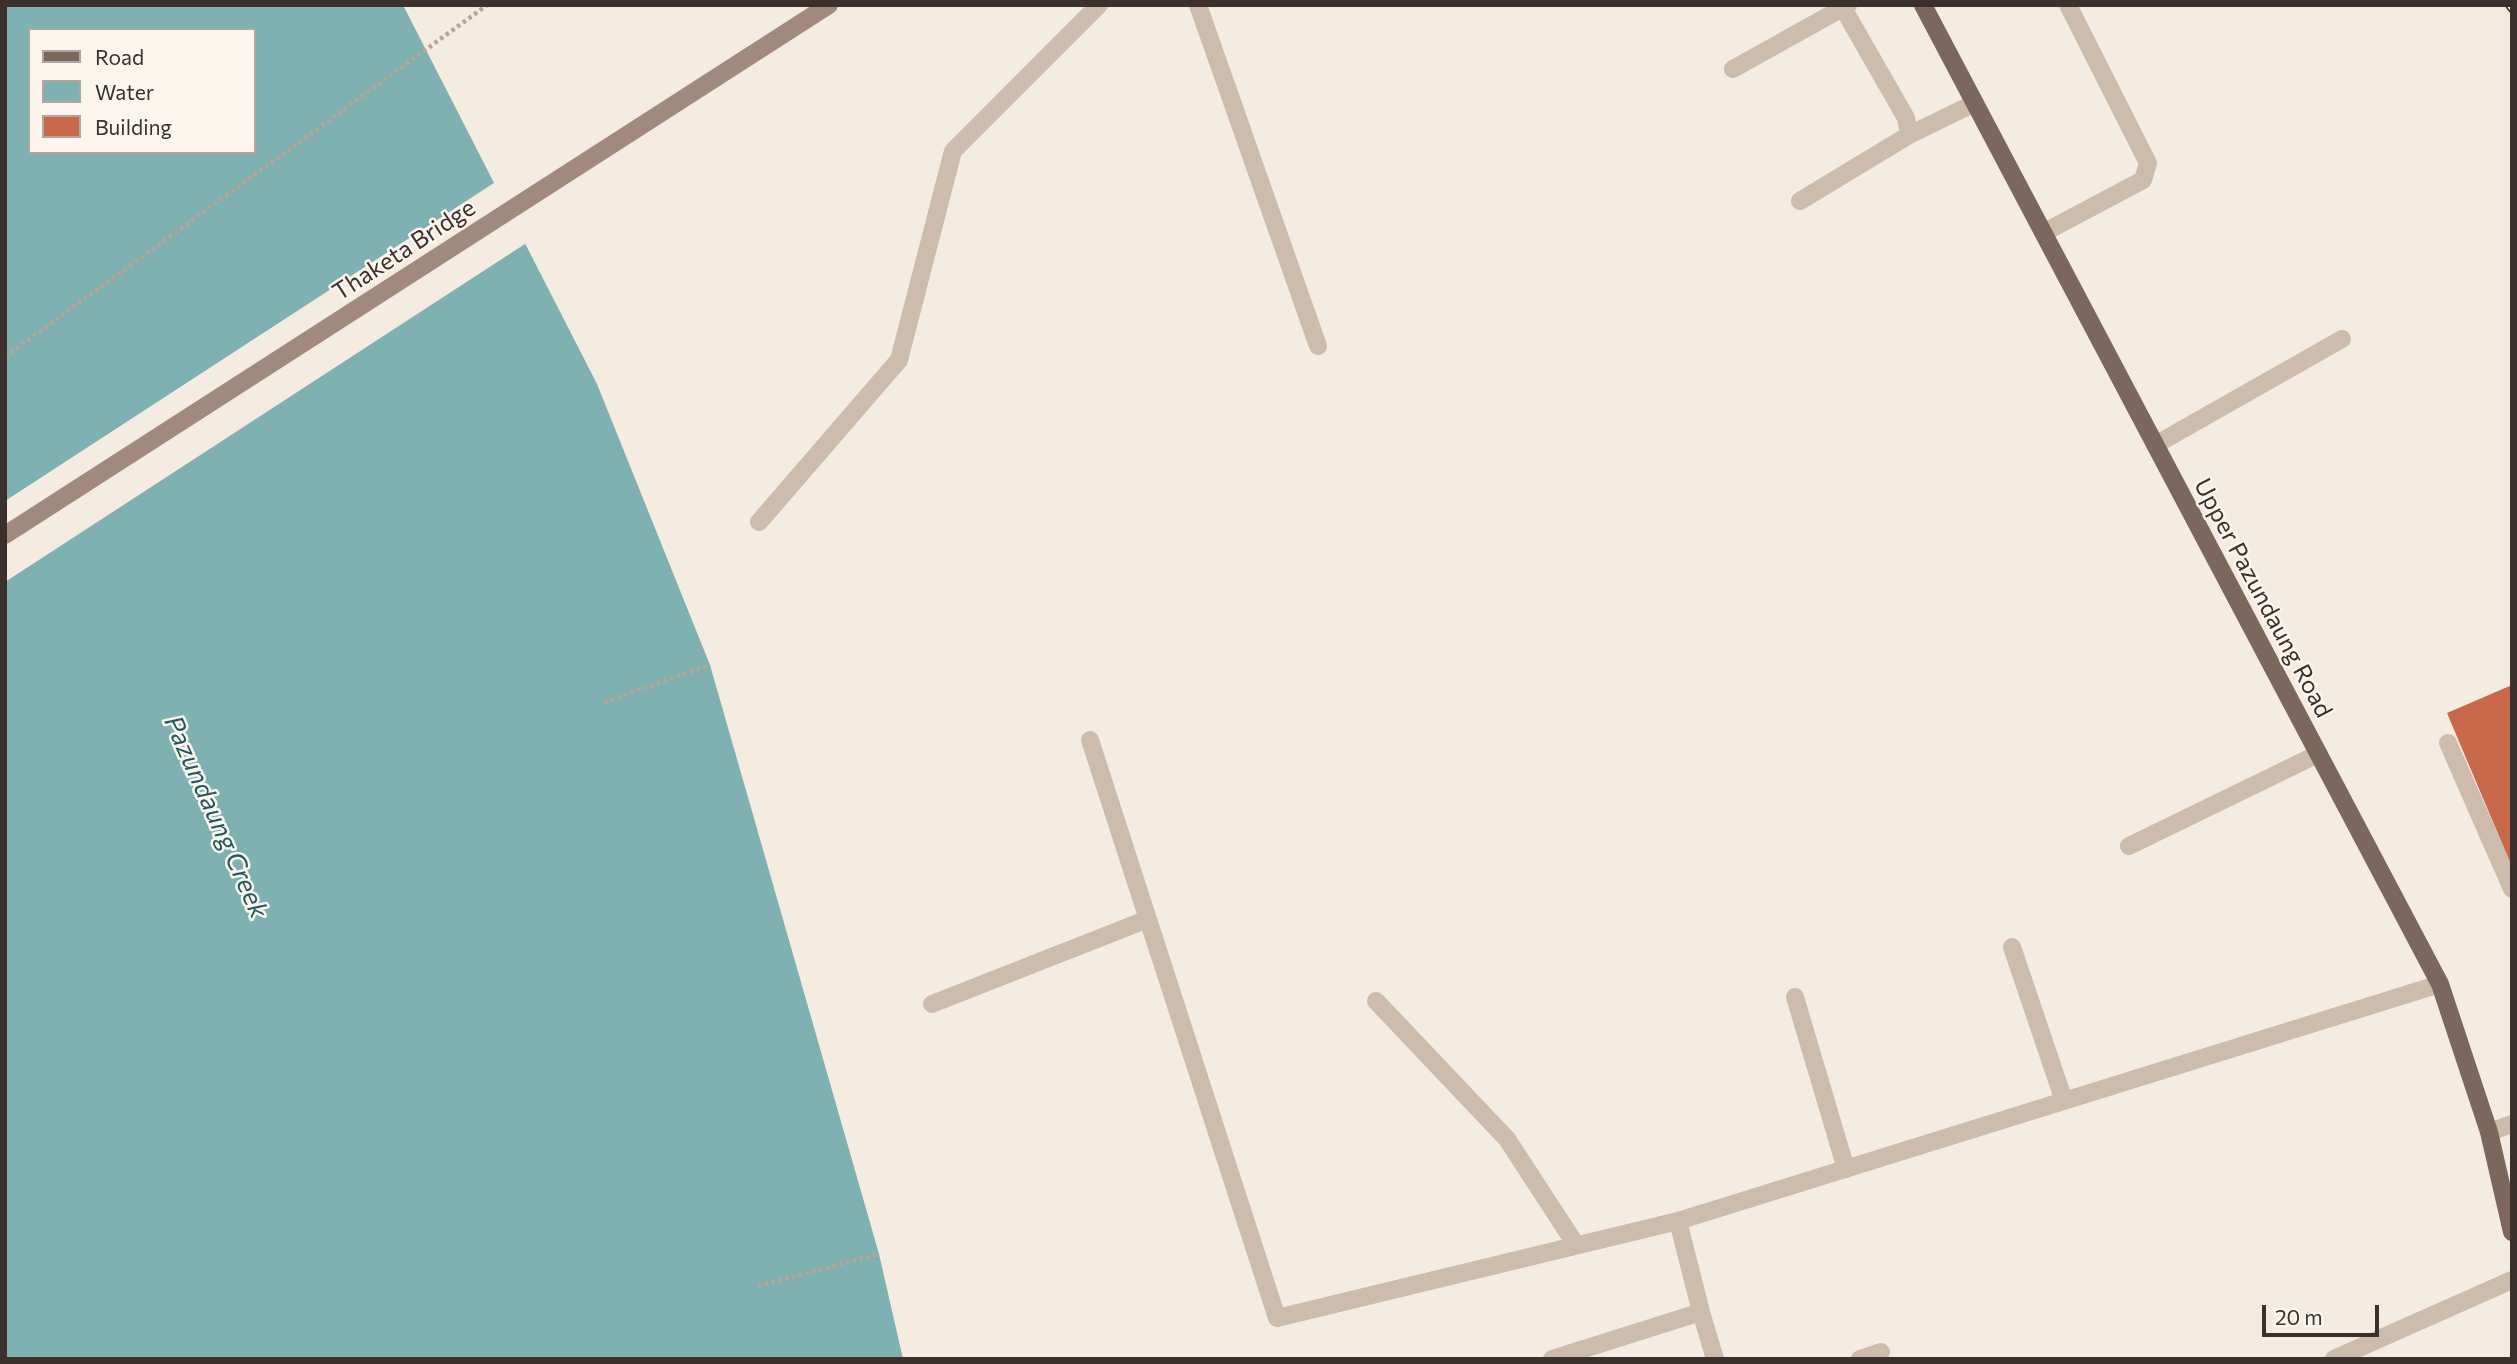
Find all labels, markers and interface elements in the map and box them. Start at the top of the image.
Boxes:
legend [28,28,256,154]
text: Road [95,44,144,69]
text: Water [95,79,154,104]
text: Building [95,114,172,139]
street label: Thaketa Bridge [327,193,481,307]
street label: Upper Pazundaung Road [2188,474,2338,722]
water label: Pazundaung Creek [157,711,275,923]
scale bar [2265,1290,2382,1334]
text: 20 m [2275,1304,2323,1329]

